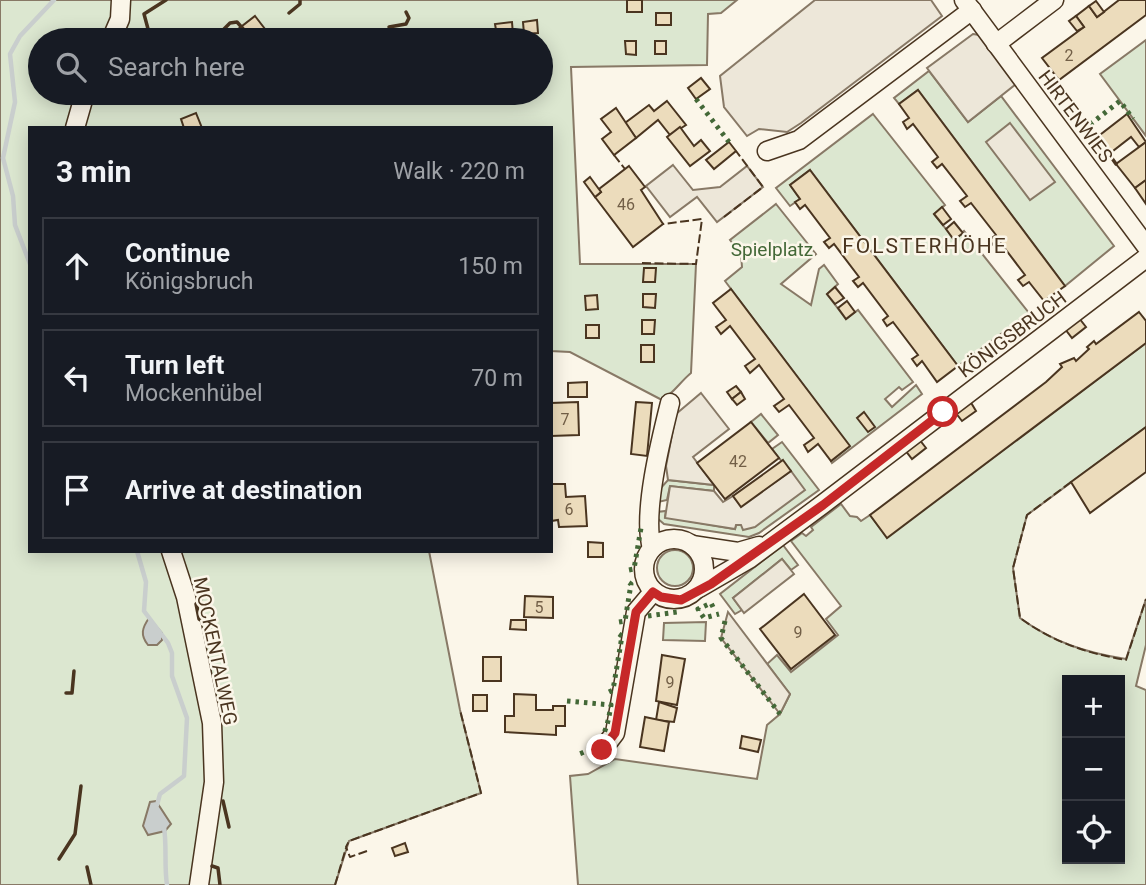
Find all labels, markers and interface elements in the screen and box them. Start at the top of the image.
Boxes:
search box [28,28,553,105]
house number: 2 [1065,46,1074,65]
icon: search [52,48,90,86]
text: Search here [108,52,245,82]
street label: HIRTENWIES [1033,66,1118,167]
text: 3 min [56,154,131,189]
text: Walk · 220 m [393,158,525,185]
house number: 46 [617,195,635,214]
district label: FOLSTERHÖHE [842,234,1008,258]
text: Continue [125,238,230,268]
park label: Spielplatz [731,238,813,261]
icon: ahead [58,247,96,285]
text: 150 m [458,253,523,280]
text: Königsbruch [125,268,253,295]
street label: KÖNIGSBRUCH [954,286,1071,383]
text: Turn left [125,350,224,380]
icon: left [58,359,96,397]
text: 70 m [471,365,523,392]
text: Mockenhübel [125,380,263,407]
route start [927,396,958,427]
house number: 7 [561,410,570,429]
house number: 42 [729,452,747,471]
icon: arrive [58,471,96,509]
text: Arrive at destination [125,475,362,505]
house number: 6 [565,500,574,519]
street label: MOCKENTALWEG [189,575,242,727]
house number: 5 [535,598,544,617]
house number: 9 [794,623,803,642]
house number: 9 [666,673,675,692]
map controls [1062,675,1125,864]
button: + [1062,675,1125,738]
route end [586,734,617,765]
button: − [1062,738,1125,801]
button: locate [1062,801,1125,864]

